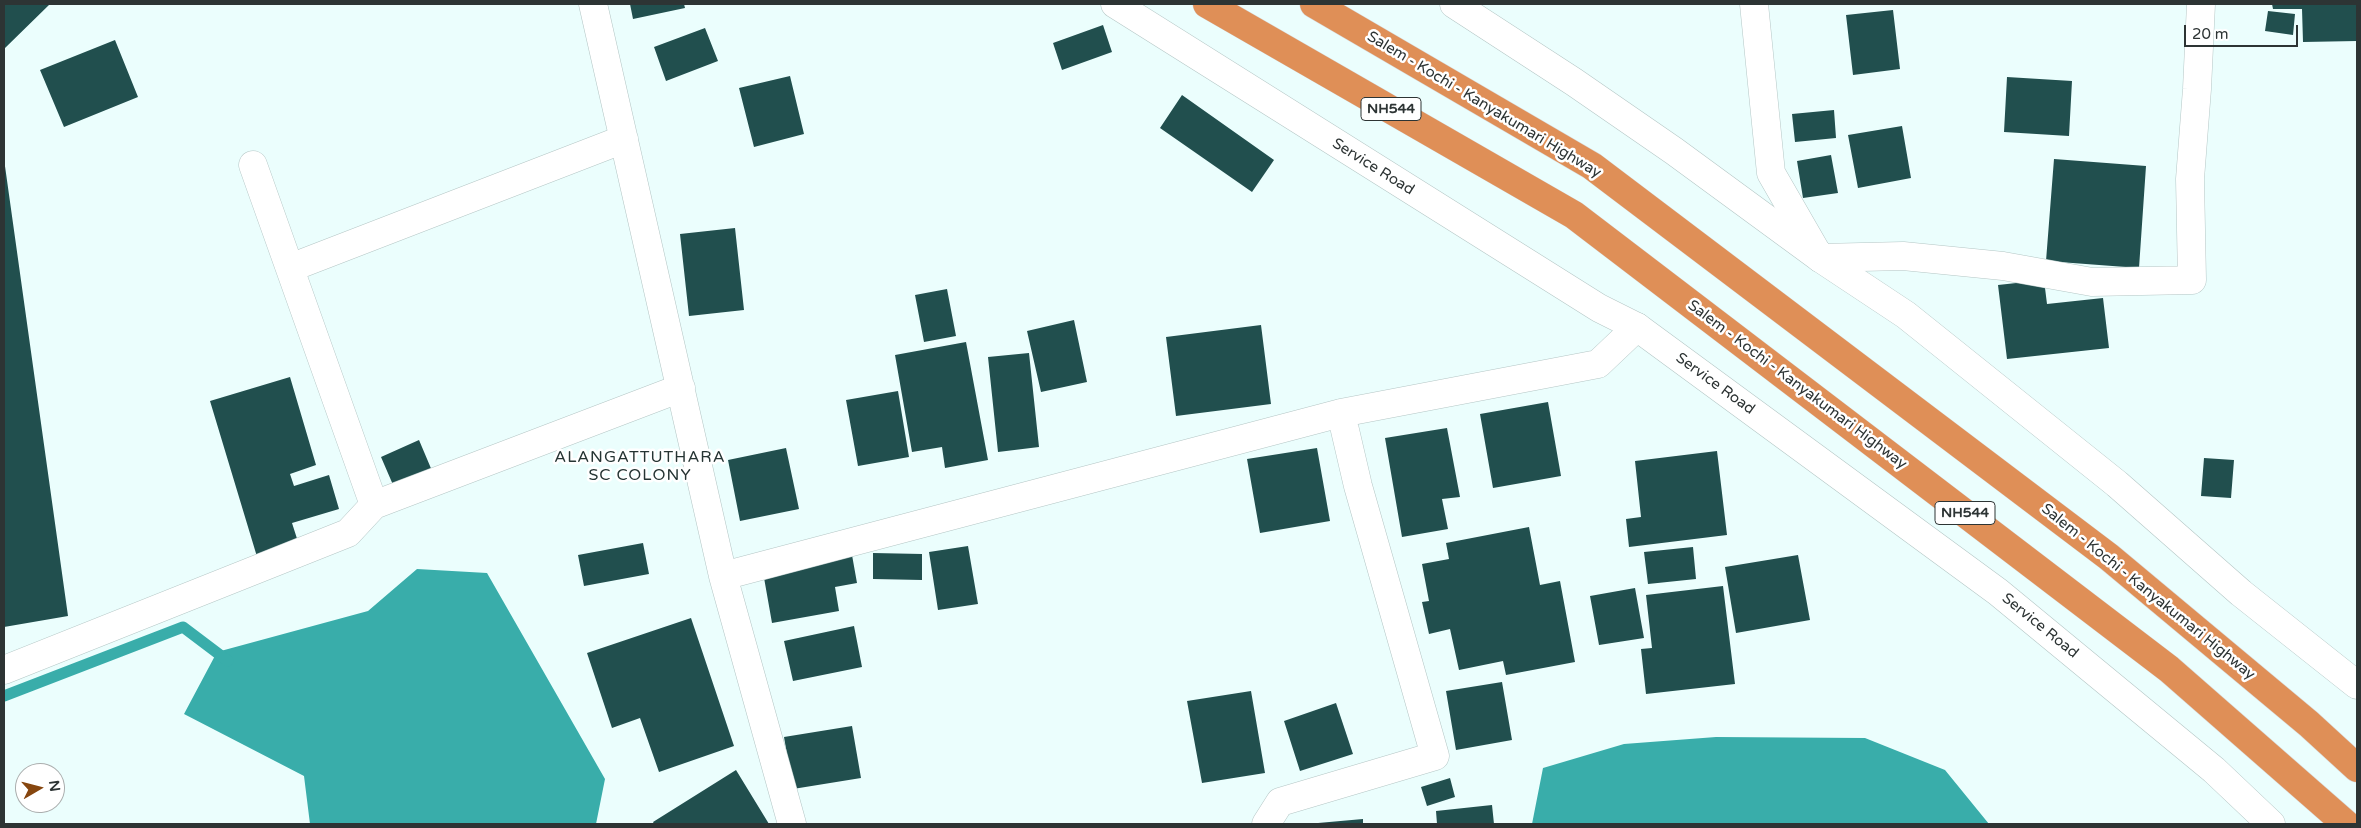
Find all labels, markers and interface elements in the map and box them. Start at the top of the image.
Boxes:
scale bar [2186,15,2300,47]
text: 20 m [2192,25,2229,43]
street label: Salem - Kochi - Kanyakumari Highway [1364,28,1604,182]
road number: NH544 [1361,98,1421,120]
street label: Service Road [1329,135,1417,199]
street label: Salem - Kochi - Kanyakumari Highway [1684,297,1910,473]
street label: Service Road [1672,349,1758,419]
district label: ALANGATTUTHARA SC COLONY [553,448,727,486]
street label: Salem - Kochi - Kanyakumari Highway [2037,500,2259,684]
road number: NH544 [1935,502,1995,524]
street label: Service Road [1998,590,2082,662]
north arrow [15,763,65,813]
text: N [45,779,64,793]

